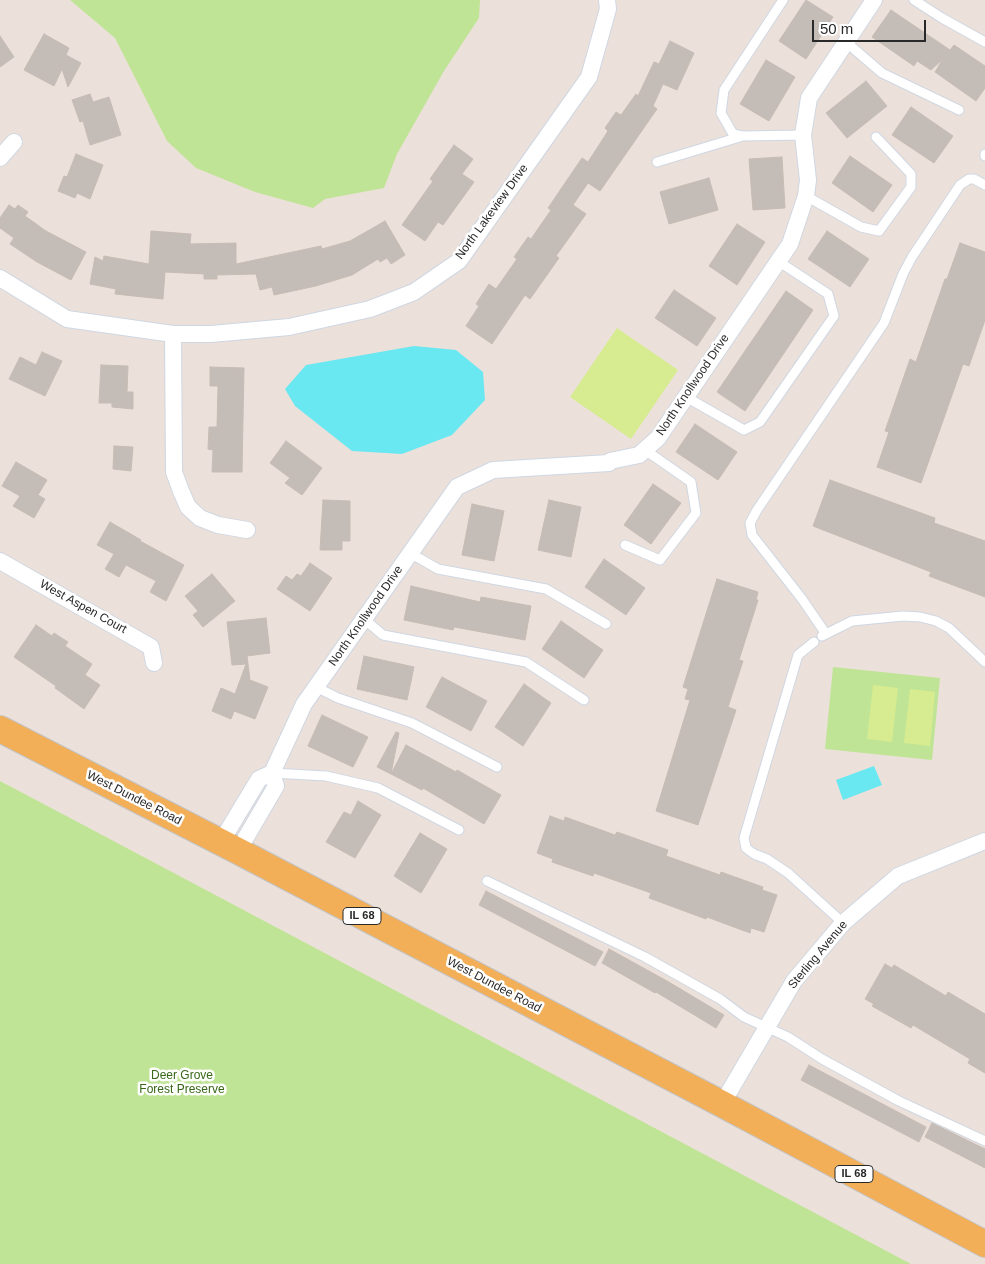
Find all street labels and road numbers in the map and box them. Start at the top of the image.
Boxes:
street label: North Lakeview Drive [453,162,531,262]
street label: North Knollwood Drive [654,331,732,439]
street label: North Knollwood Drive [326,563,406,669]
street label: West Aspen Court [37,577,129,637]
street label: West Dundee Road [84,768,184,828]
road number: IL 68 [343,908,381,924]
street label: Sterling Avenue [785,918,851,992]
street label: West Dundee Road [444,954,544,1016]
road number: IL 68 [835,1166,873,1182]

